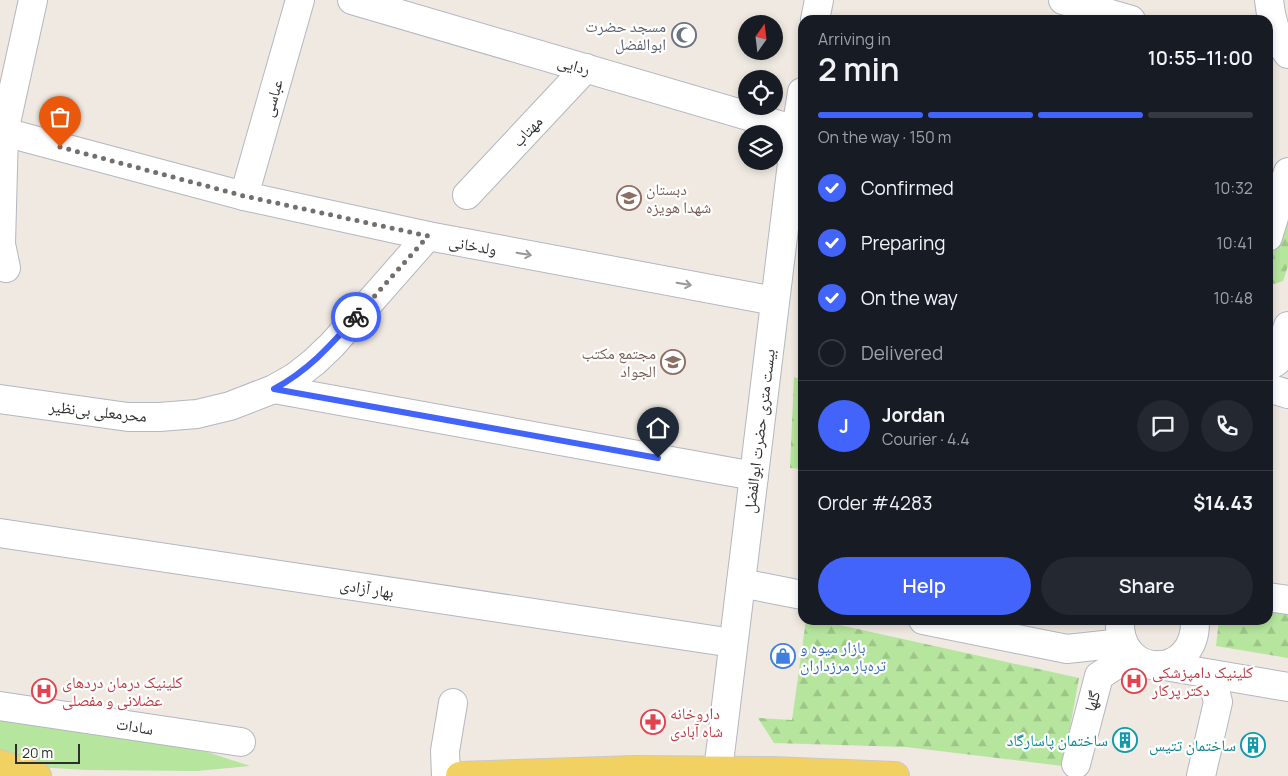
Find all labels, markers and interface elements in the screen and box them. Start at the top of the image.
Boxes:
place label: مسجد حضرت ابوالفضل [585,15,666,55]
north arrow [738,15,782,60]
map controls [738,15,783,170]
mosque icon: مسجد حضرت ابوالفضل [671,22,697,48]
text: Arriving in [818,28,891,50]
text: 10:55–11:00 [1148,45,1253,71]
text: 2 min [818,47,900,91]
street label: ردایی [555,50,593,80]
button: locate [738,70,783,115]
street label: عباسی [256,77,288,119]
pin [39,96,81,147]
icon: bag [46,103,74,131]
street label: مهتاب [507,110,547,152]
button: layers [738,125,783,170]
text: On the way · 150 m [818,126,951,148]
icon: check [818,174,846,202]
text: Confirmed [861,175,954,201]
text: 10:32 [1214,177,1253,199]
place label: دبستان شهدا هویزه [646,178,711,218]
school or university icon: دبستان شهدا هویزه [616,185,642,211]
icon: check [818,229,846,257]
street label: ولدخانی [447,230,499,260]
text: Preparing [861,230,946,256]
text: 10:41 [1217,232,1253,254]
one-way arrow [516,250,532,260]
one-way arrow [676,279,692,289]
icon: check [818,284,846,312]
text: On the way [861,285,958,311]
text: 10:48 [1213,287,1253,309]
courier [331,292,381,342]
icon: bike [342,303,370,331]
text: Delivered [861,340,943,366]
place label: مجتمع مکتب الجواد [581,342,656,382]
street label: بیست متری حضرت ابوالفضل [738,348,780,514]
school or university icon: مجتمع مکتب الجواد [660,349,686,375]
street label: محرمعلی بی‌نظیر [47,395,148,427]
button: chat [1137,400,1189,452]
button: phone [1201,400,1253,452]
text: Jordan [882,402,945,428]
pin [637,407,679,458]
text: J [839,413,849,439]
icon: home [644,414,672,442]
text: Courier · 4.4 [882,428,970,450]
text: Order #4283 [818,490,932,516]
text: $14.43 [1193,490,1253,516]
button: Help [818,557,1031,615]
button: Share [1041,557,1253,615]
street label: بهار آزادی [338,573,396,603]
place label: بازار میوه و تره‌بار مرزداران [800,636,886,676]
shop icon: بازار میوه و تره‌بار مرزداران [770,643,796,669]
place label: کلینیک دامپزشکی دکتر پرکار [1151,661,1254,701]
hospital icon: کلینیک دامپزشکی دکتر پرکار [1121,668,1147,694]
place label: کلینیک درمان دردهای عضلانی و مفصلی [62,671,183,711]
hospital icon: کلینیک درمان دردهای عضلانی و مفصلی [31,678,57,704]
street label: گلها [1079,688,1105,714]
place label: داروخانه شاه آبادی [670,702,723,742]
pharmacy icon: داروخانه شاه آبادی [640,709,666,735]
street label: سادات [115,712,155,740]
building icon: ساختمان پاسارگاد [1112,727,1138,753]
place label: ساختمان پاسارگاد [1007,729,1108,751]
building icon: ساختمان تتیس [1240,732,1266,758]
place label: ساختمان تتیس [1149,734,1236,756]
scale bar [15,741,80,764]
text: 20 m [22,743,53,762]

